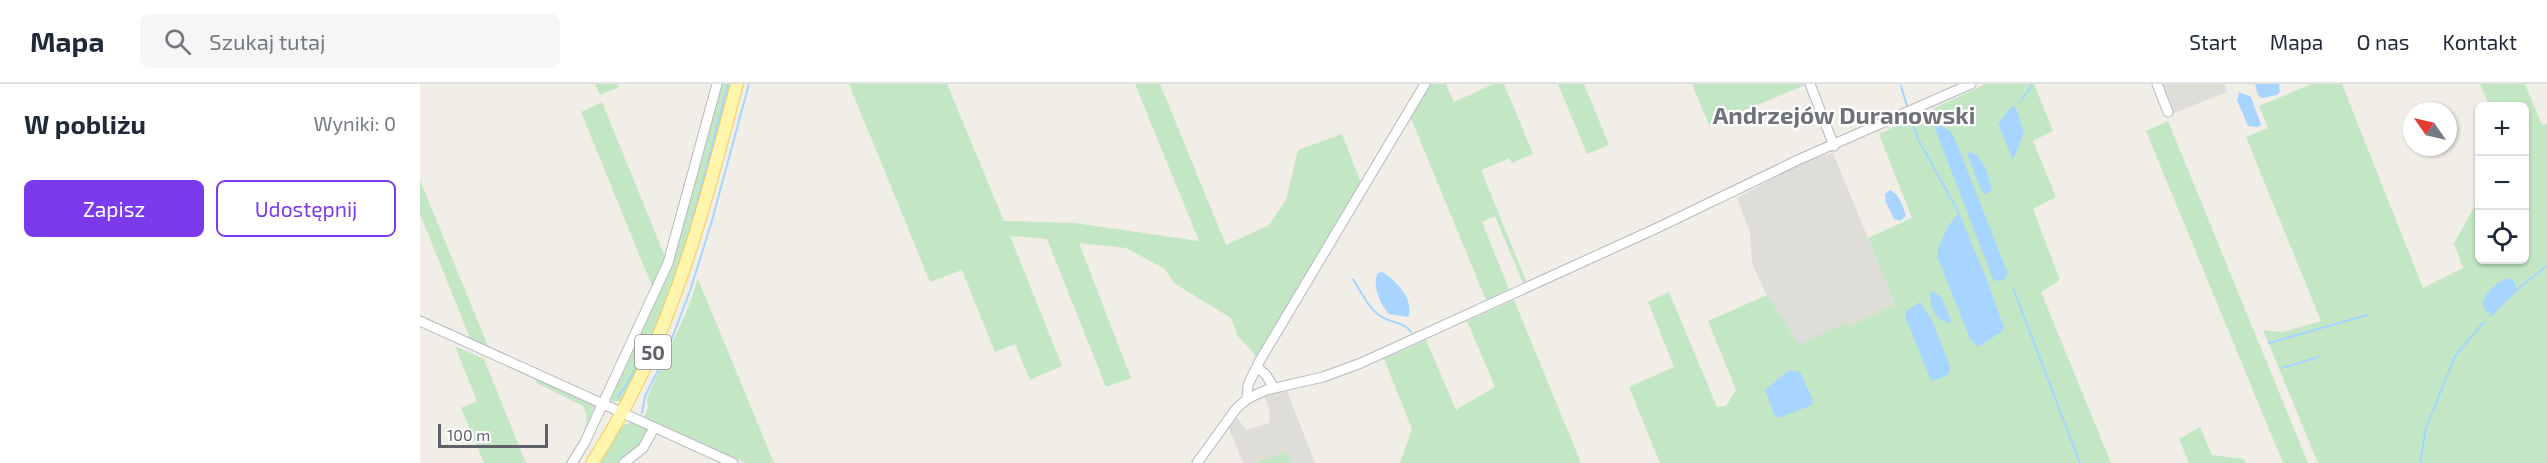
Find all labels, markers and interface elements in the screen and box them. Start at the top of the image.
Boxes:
search box [140,14,560,68]
text: Mapa [30,24,104,58]
icon: search [161,25,194,58]
text: Szukaj tutaj [209,28,326,54]
text: Start [2189,29,2237,54]
text: Mapa [2270,29,2323,54]
text: O nas [2356,29,2410,54]
text: Kontakt [2443,29,2517,54]
district label: Andrzejów Duranowski [1713,100,1975,129]
north arrow [2403,102,2457,156]
map controls [2475,102,2529,264]
button: + [2475,102,2529,156]
text: W pobliżu [24,108,146,139]
text: Wyniki: 0 [314,111,396,135]
button: − [2475,156,2529,210]
button: Zapisz [24,180,204,237]
button: Udostępnij [216,180,396,237]
button: locate [2475,210,2529,264]
road number: 50 [635,335,671,369]
scale bar [438,421,548,448]
text: 100 m [447,425,490,444]

